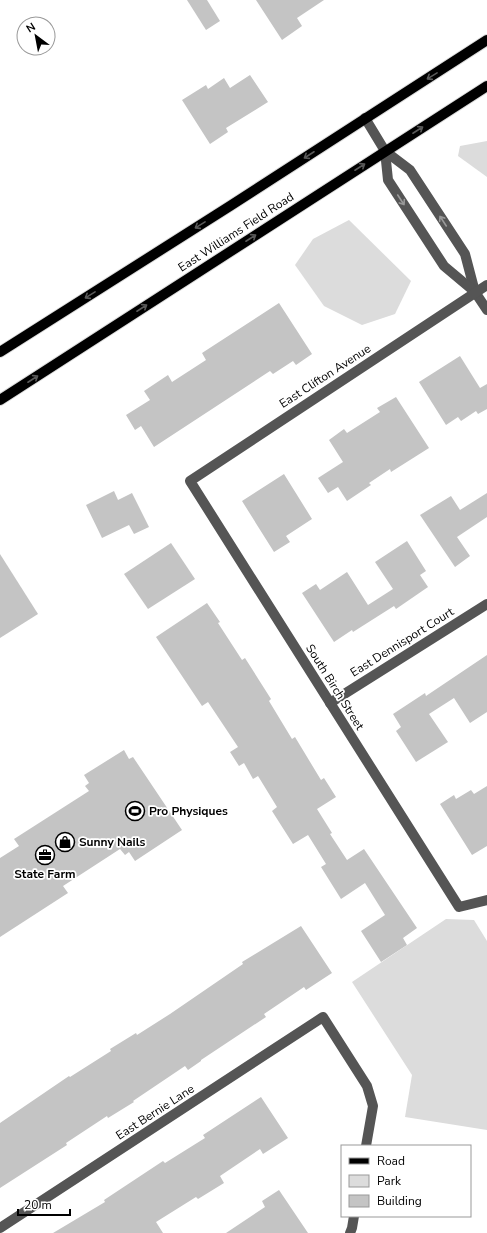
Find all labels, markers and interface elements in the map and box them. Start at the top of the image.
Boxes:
north arrow [16,16,56,56]
text: N [23,19,38,36]
one-way arrow [427,72,438,80]
one-way arrow [412,126,423,134]
one-way arrow [304,151,315,159]
one-way arrow [354,163,365,171]
street label: East Williams Field Road [175,189,297,275]
one-way arrow [397,194,405,205]
one-way arrow [439,215,447,227]
one-way arrow [194,221,205,230]
one-way arrow [245,233,257,241]
one-way arrow [85,291,96,299]
one-way arrow [136,304,148,312]
street label: East Clifton Avenue [276,340,374,412]
one-way arrow [27,375,38,383]
street label: East Dennisport Court [347,603,457,680]
street label: South Birch Street [302,641,368,734]
sports icon: Pro Physiques [124,800,146,822]
place label: Pro Physiques [149,803,228,819]
shop icon: Sunny Nails [54,831,76,853]
place label: Sunny Nails [79,834,145,850]
office icon: State Farm [34,844,56,866]
place label: State Farm [14,866,76,882]
street label: East Bernie Lane [113,1081,197,1143]
legend [341,1145,471,1217]
text: Road [377,1153,405,1169]
text: Park [377,1173,402,1189]
scale bar [18,1191,70,1217]
text: Building [377,1193,422,1209]
text: 20 m [24,1197,52,1213]

